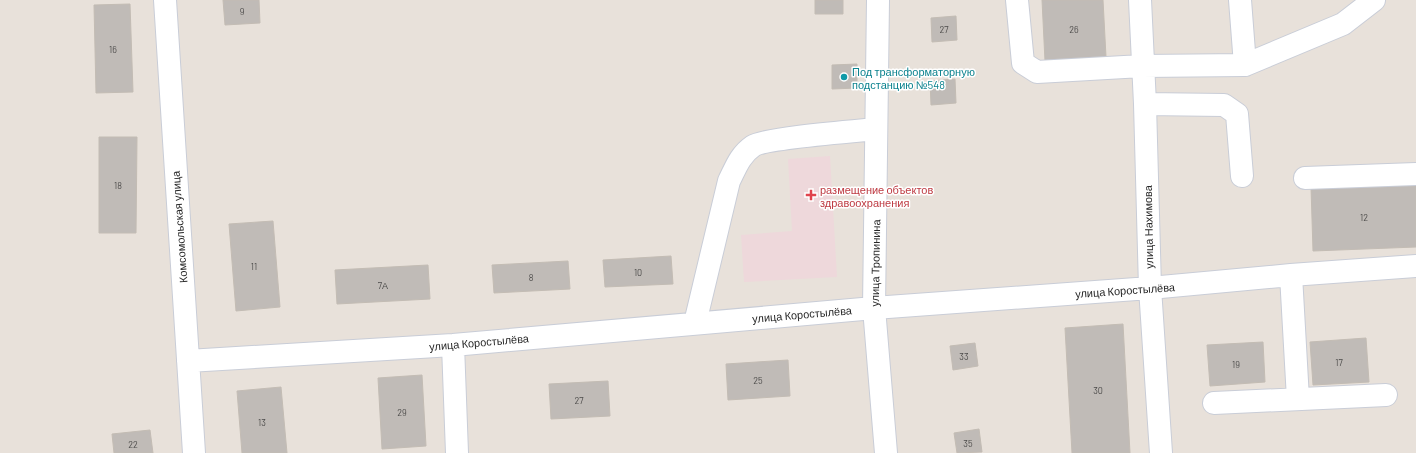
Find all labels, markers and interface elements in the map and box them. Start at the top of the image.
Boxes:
house number: 9 [240,6,245,17]
house number: 27 [939,24,949,35]
house number: 26 [1069,24,1079,35]
house number: 16 [109,44,117,55]
place label: Под трансформаторную подстанцию №548 [852,65,975,91]
marker: Под трансформаторную подстанцию №548 [839,72,849,82]
street label: Комсомольская улица [169,170,189,284]
house number: 18 [114,180,122,191]
place label: размещение объектов здравоохранения [820,183,933,209]
street label: улица Нахимова [1141,184,1155,269]
marker: размещение объектов здравоохранения [805,189,817,201]
house number: 12 [1360,212,1368,223]
street label: улица Тропинина [868,218,882,307]
house number: 11 [251,261,257,272]
house number: 10 [634,267,642,278]
house number: 8 [529,272,534,283]
house number: 7А [378,280,388,291]
street label: улица Коростылёва [1075,280,1176,300]
street label: улица Коростылёва [752,303,853,325]
street label: улица Коростылёва [429,331,530,353]
house number: 33 [959,351,969,362]
house number: 17 [1335,357,1343,368]
house number: 19 [1232,359,1240,370]
house number: 25 [753,375,763,386]
house number: 30 [1093,385,1103,396]
house number: 27 [574,395,584,406]
house number: 29 [397,407,407,418]
house number: 13 [258,417,266,428]
house number: 35 [963,438,973,449]
house number: 22 [128,439,138,450]

